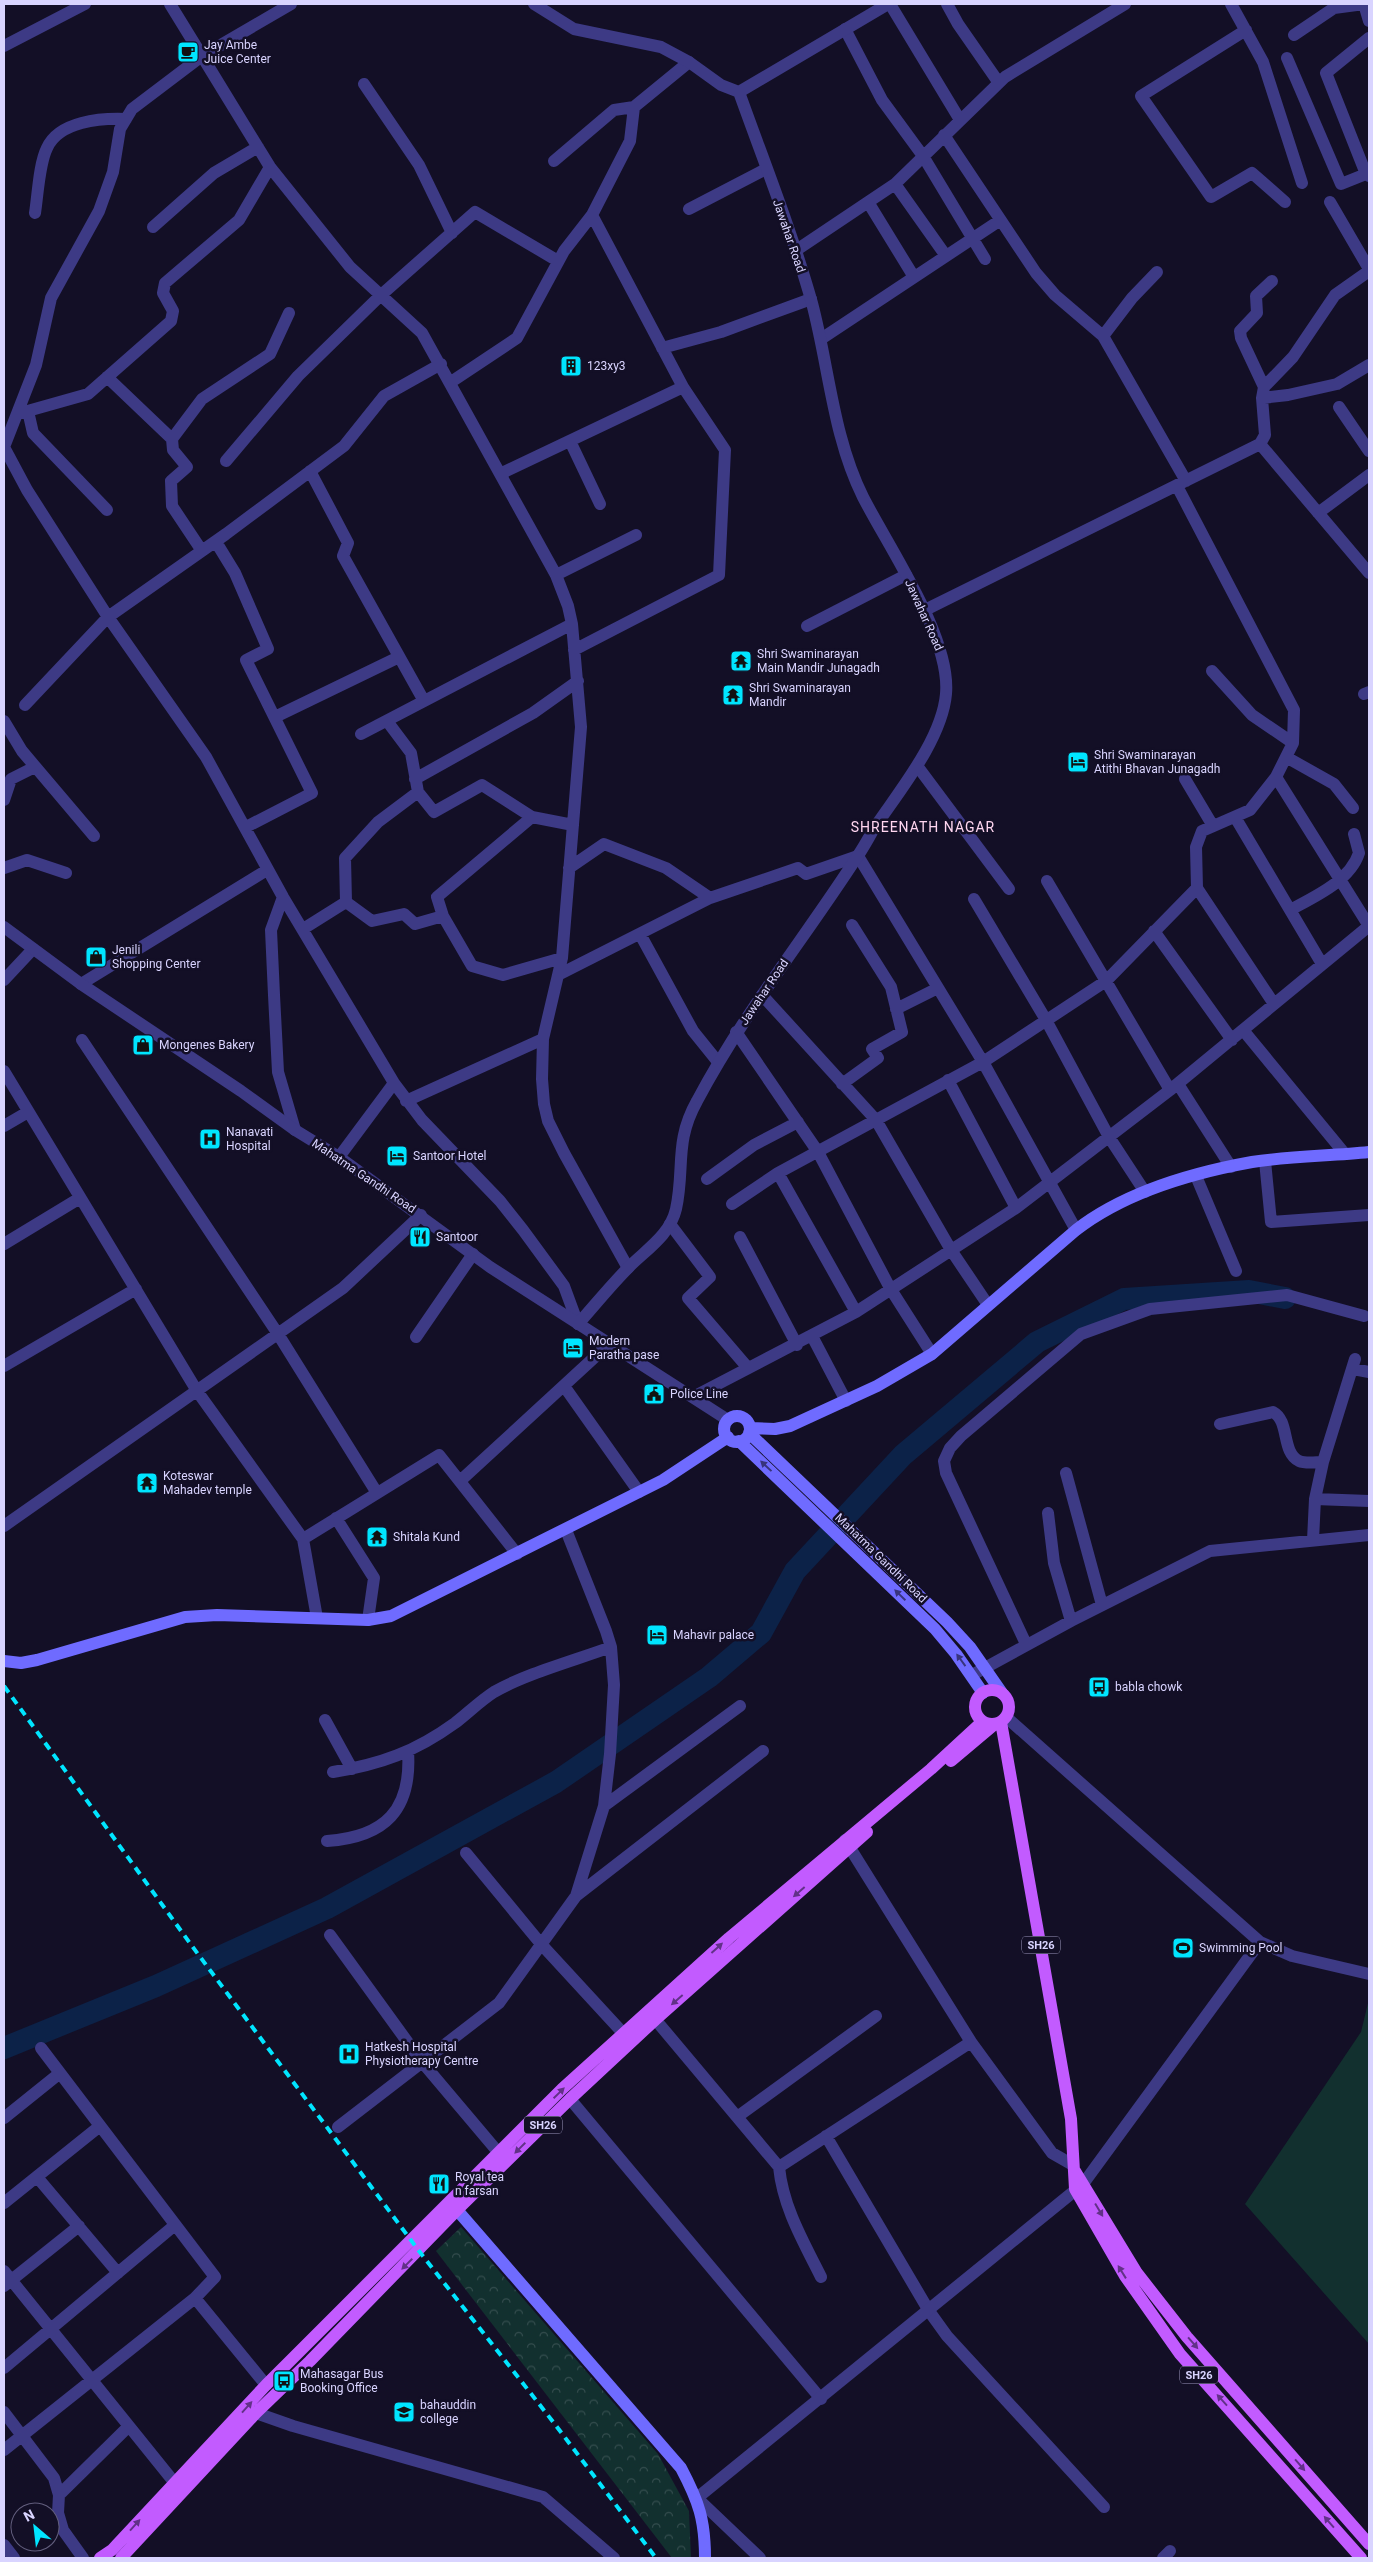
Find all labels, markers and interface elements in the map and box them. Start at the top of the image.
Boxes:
place label: Jay Ambe Juice Center [204,38,271,66]
cafe icon: Jay Ambe Juice Center [176,40,200,64]
street label: Jawahar Road [770,198,808,274]
building icon: 123xy3 [559,354,583,378]
place label: 123xy3 [587,359,626,373]
street label: Jawahar Road [902,577,946,653]
place label: Shri Swaminarayan Main Mandir Junagadh [757,647,880,675]
temple icon: Shri Swaminarayan Main Mandir Junagadh [729,649,753,673]
place label: Shri Swaminarayan Mandir [749,681,851,709]
temple icon: Shri Swaminarayan Mandir [721,683,745,707]
place label: Shri Swaminarayan Atithi Bhavan Junagadh [1094,748,1220,776]
hotel icon: Shri Swaminarayan Atithi Bhavan Junagadh [1066,750,1090,774]
district label: SHREENATH NAGAR [851,819,995,835]
place label: Jenili Shopping Center [112,943,200,971]
shop icon: Jenili Shopping Center [84,945,108,969]
street label: Jawahar Road [737,956,791,1028]
shop icon: Mongenes Bakery [131,1033,155,1057]
place label: Mongenes Bakery [159,1038,255,1052]
place label: Nanavati Hospital [226,1125,273,1153]
hospital icon: Nanavati Hospital [198,1127,222,1151]
street label: Mahatma Gandhi Road [309,1136,419,1216]
hotel icon: Santoor Hotel [385,1144,409,1168]
place label: Santoor Hotel [413,1149,486,1163]
restaurant icon: Santoor [408,1225,432,1249]
place label: Santoor [436,1230,478,1244]
place label: Modern Paratha pase [589,1334,659,1362]
hotel icon: Modern Paratha pase [561,1336,585,1360]
public building icon: Police Line [642,1382,666,1406]
place label: Police Line [670,1387,728,1401]
one-way arrow [760,1460,772,1472]
place label: Koteswar Mahadev temple [163,1469,252,1497]
temple icon: Koteswar Mahadev temple [135,1471,159,1495]
street label: Mahatma Gandhi Road [832,1511,930,1605]
temple icon: Shitala Kund [365,1525,389,1549]
place label: Shitala Kund [393,1530,460,1544]
one-way arrow [894,1589,906,1601]
hotel icon: Mahavir palace [645,1623,669,1647]
place label: Mahavir palace [673,1628,754,1642]
one-way arrow [955,1654,966,1667]
bus stop icon: babla chowk [1087,1675,1111,1699]
place label: babla chowk [1115,1680,1183,1694]
one-way arrow [792,1887,805,1898]
road number: SH26 [1022,1936,1060,1954]
sports icon: Swimming Pool [1171,1936,1195,1960]
place label: Swimming Pool [1199,1941,1282,1955]
one-way arrow [711,1942,723,1954]
one-way arrow [671,1994,683,2006]
place label: Hatkesh Hospital Physiotherapy Centre [365,2040,478,2068]
hospital icon: Hatkesh Hospital Physiotherapy Centre [337,2042,361,2066]
one-way arrow [552,2087,564,2099]
road number: SH26 [524,2116,562,2134]
one-way arrow [515,2141,527,2153]
place label: Royal tea n farsan [455,2170,504,2198]
restaurant icon: Royal tea n farsan [427,2172,451,2196]
one-way arrow [1095,2204,1104,2217]
one-way arrow [401,2258,413,2270]
one-way arrow [1117,2265,1127,2278]
one-way arrow [1187,2336,1199,2348]
road number: SH26 [1180,2366,1218,2384]
place label: Mahasagar Bus Booking Office [300,2367,383,2395]
bus stop icon: Mahasagar Bus Booking Office [272,2369,296,2393]
one-way arrow [1216,2393,1227,2406]
place label: bahauddin college [420,2398,476,2426]
school or university icon: bahauddin college [392,2400,416,2424]
one-way arrow [241,2401,253,2413]
one-way arrow [1294,2459,1305,2471]
north arrow [10,2502,60,2552]
text: N [21,2506,37,2525]
one-way arrow [1323,2516,1335,2528]
one-way arrow [129,2520,141,2532]

